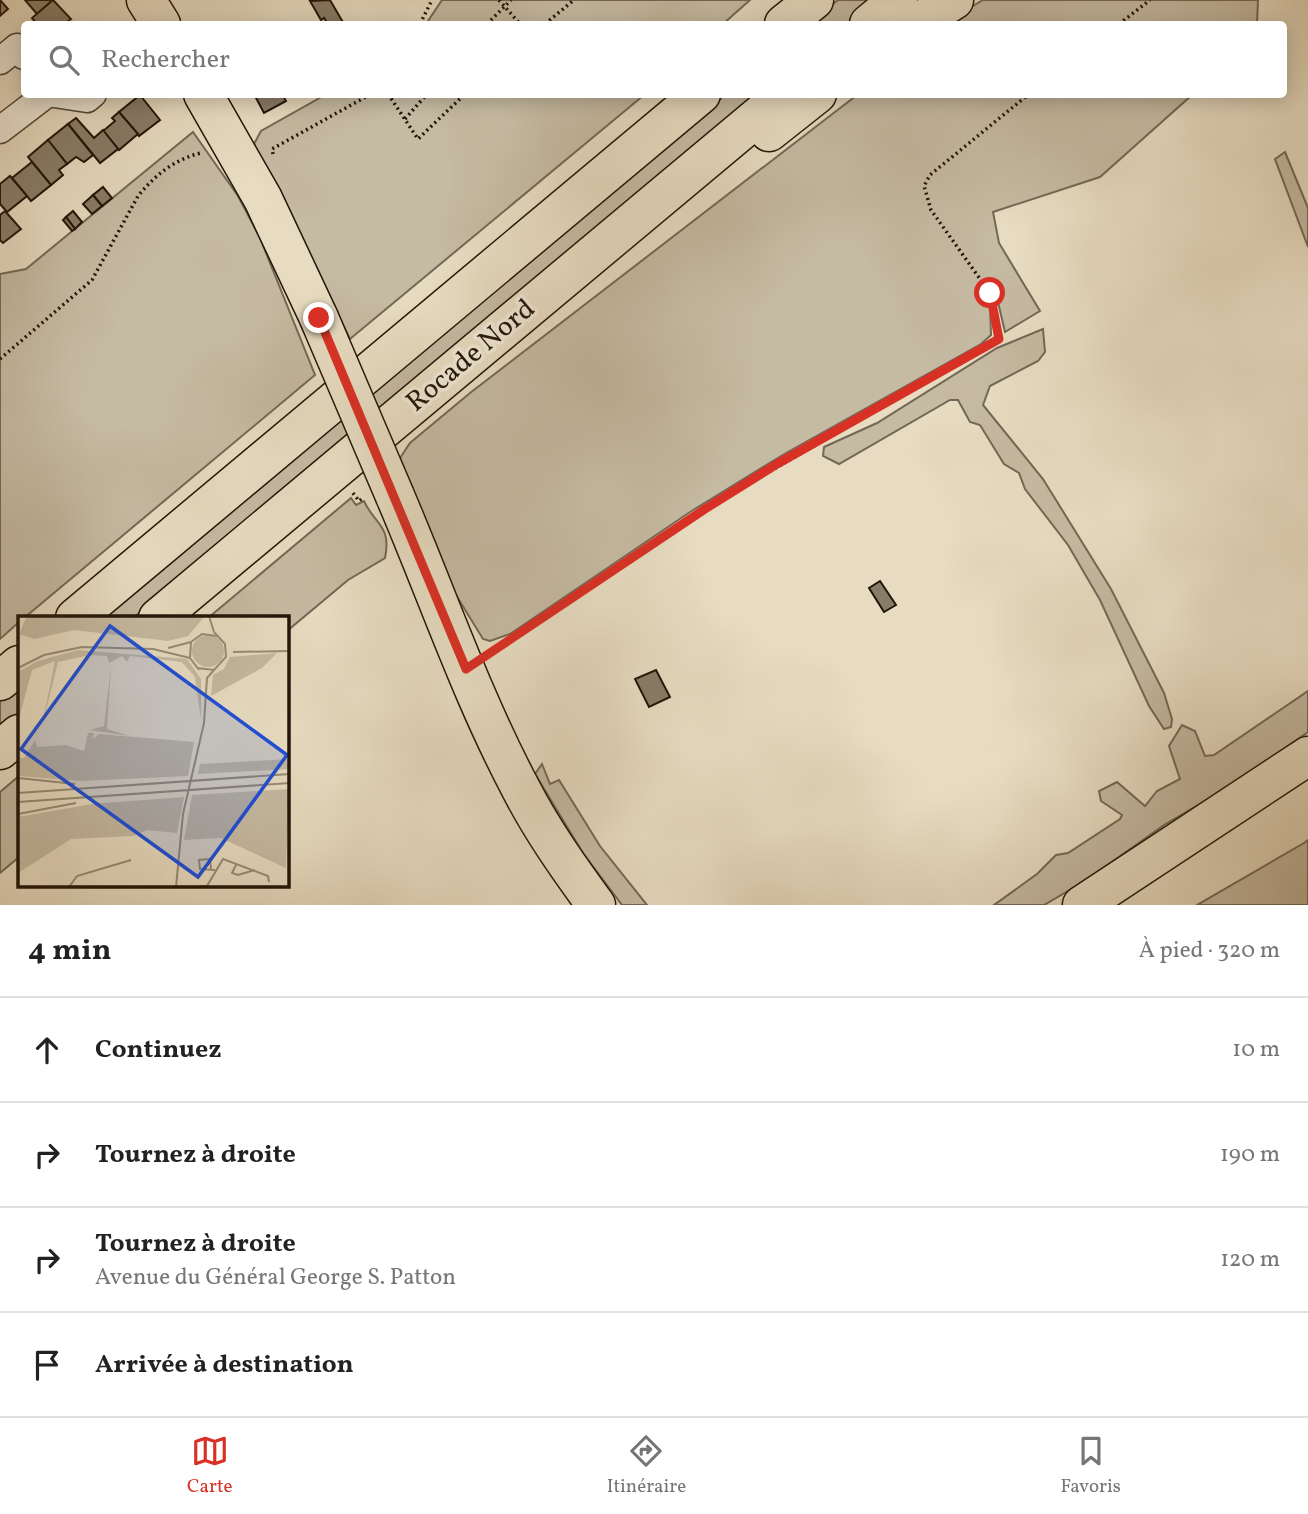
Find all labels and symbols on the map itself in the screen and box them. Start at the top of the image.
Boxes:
route start [974,277,1005,308]
street label: Rocade Nord [398,290,544,422]
route end [303,302,334,333]
inset map [18,616,289,888]

